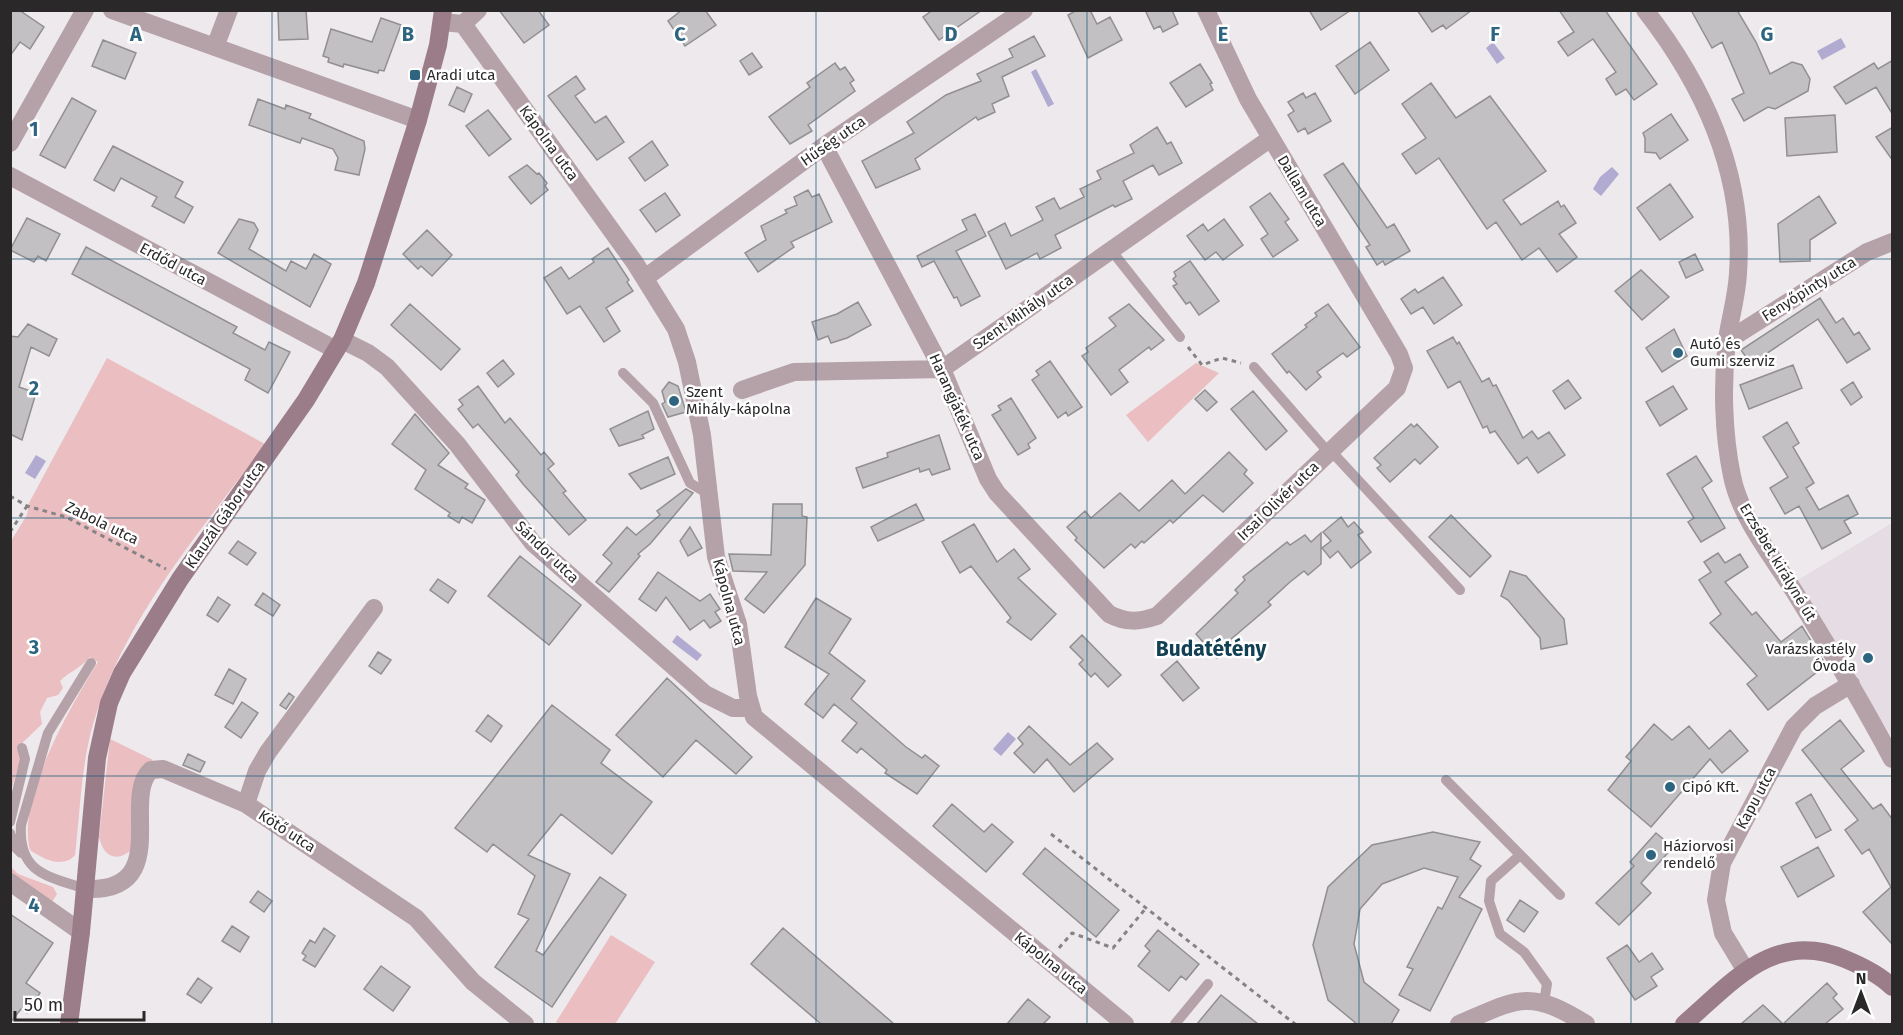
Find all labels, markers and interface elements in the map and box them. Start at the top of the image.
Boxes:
text: A [129,22,143,46]
text: B [402,22,414,46]
text: C [674,22,686,46]
text: D [944,22,958,46]
text: E [1218,22,1228,46]
text: F [1490,22,1500,46]
text: G [1761,22,1773,46]
place label: Aradi utca [427,66,495,84]
marker: Aradi utca [408,68,422,82]
street label: Kápolna utca [516,102,582,184]
street label: Hűség utca [797,112,869,170]
text: 1 [29,117,39,141]
street label: Dallam utca [1274,152,1330,230]
street label: Erdőd utca [137,239,209,289]
street label: Fenyőpinty utca [1759,253,1859,325]
street label: Szent Mihály utca [969,271,1077,353]
place label: Autó és Gumi szerviz [1690,335,1775,370]
marker: Autó és Gumi szerviz [1671,346,1685,360]
street label: Harangjáték utca [925,351,989,463]
text: 2 [29,376,39,400]
place label: Szent Mihály-kápolna [686,383,791,418]
marker: Szent Mihály-kápolna [667,394,681,408]
street label: Klauzál Gábor utca [181,458,269,572]
street label: Irsai Olivér utca [1233,458,1323,544]
street label: Zabola utca [63,498,141,548]
street label: Erzsébet királyné út [1736,500,1820,624]
street label: Sándor utca [511,517,583,587]
street label: Kápolna utca [709,557,749,647]
text: 3 [28,635,39,659]
district label: Budatétény [1156,636,1266,662]
place label: Varázskastély Óvoda [1766,640,1857,675]
marker: Varázskastély Óvoda [1861,651,1875,665]
street label: Kapu utca [1732,764,1780,832]
place label: Cipó Kft. [1682,778,1739,796]
marker: Cipó Kft. [1663,780,1677,794]
street label: Kötő utca [255,806,319,856]
place label: Háziorvosi rendelő [1663,837,1734,872]
marker: Háziorvosi rendelő [1644,848,1658,862]
text: 4 [28,893,40,917]
street label: Kápolna utca [1011,928,1091,998]
north arrow [1831,963,1891,1023]
text: N [1856,969,1866,988]
scale bar [15,984,144,1022]
text: 50 m [24,994,63,1016]

